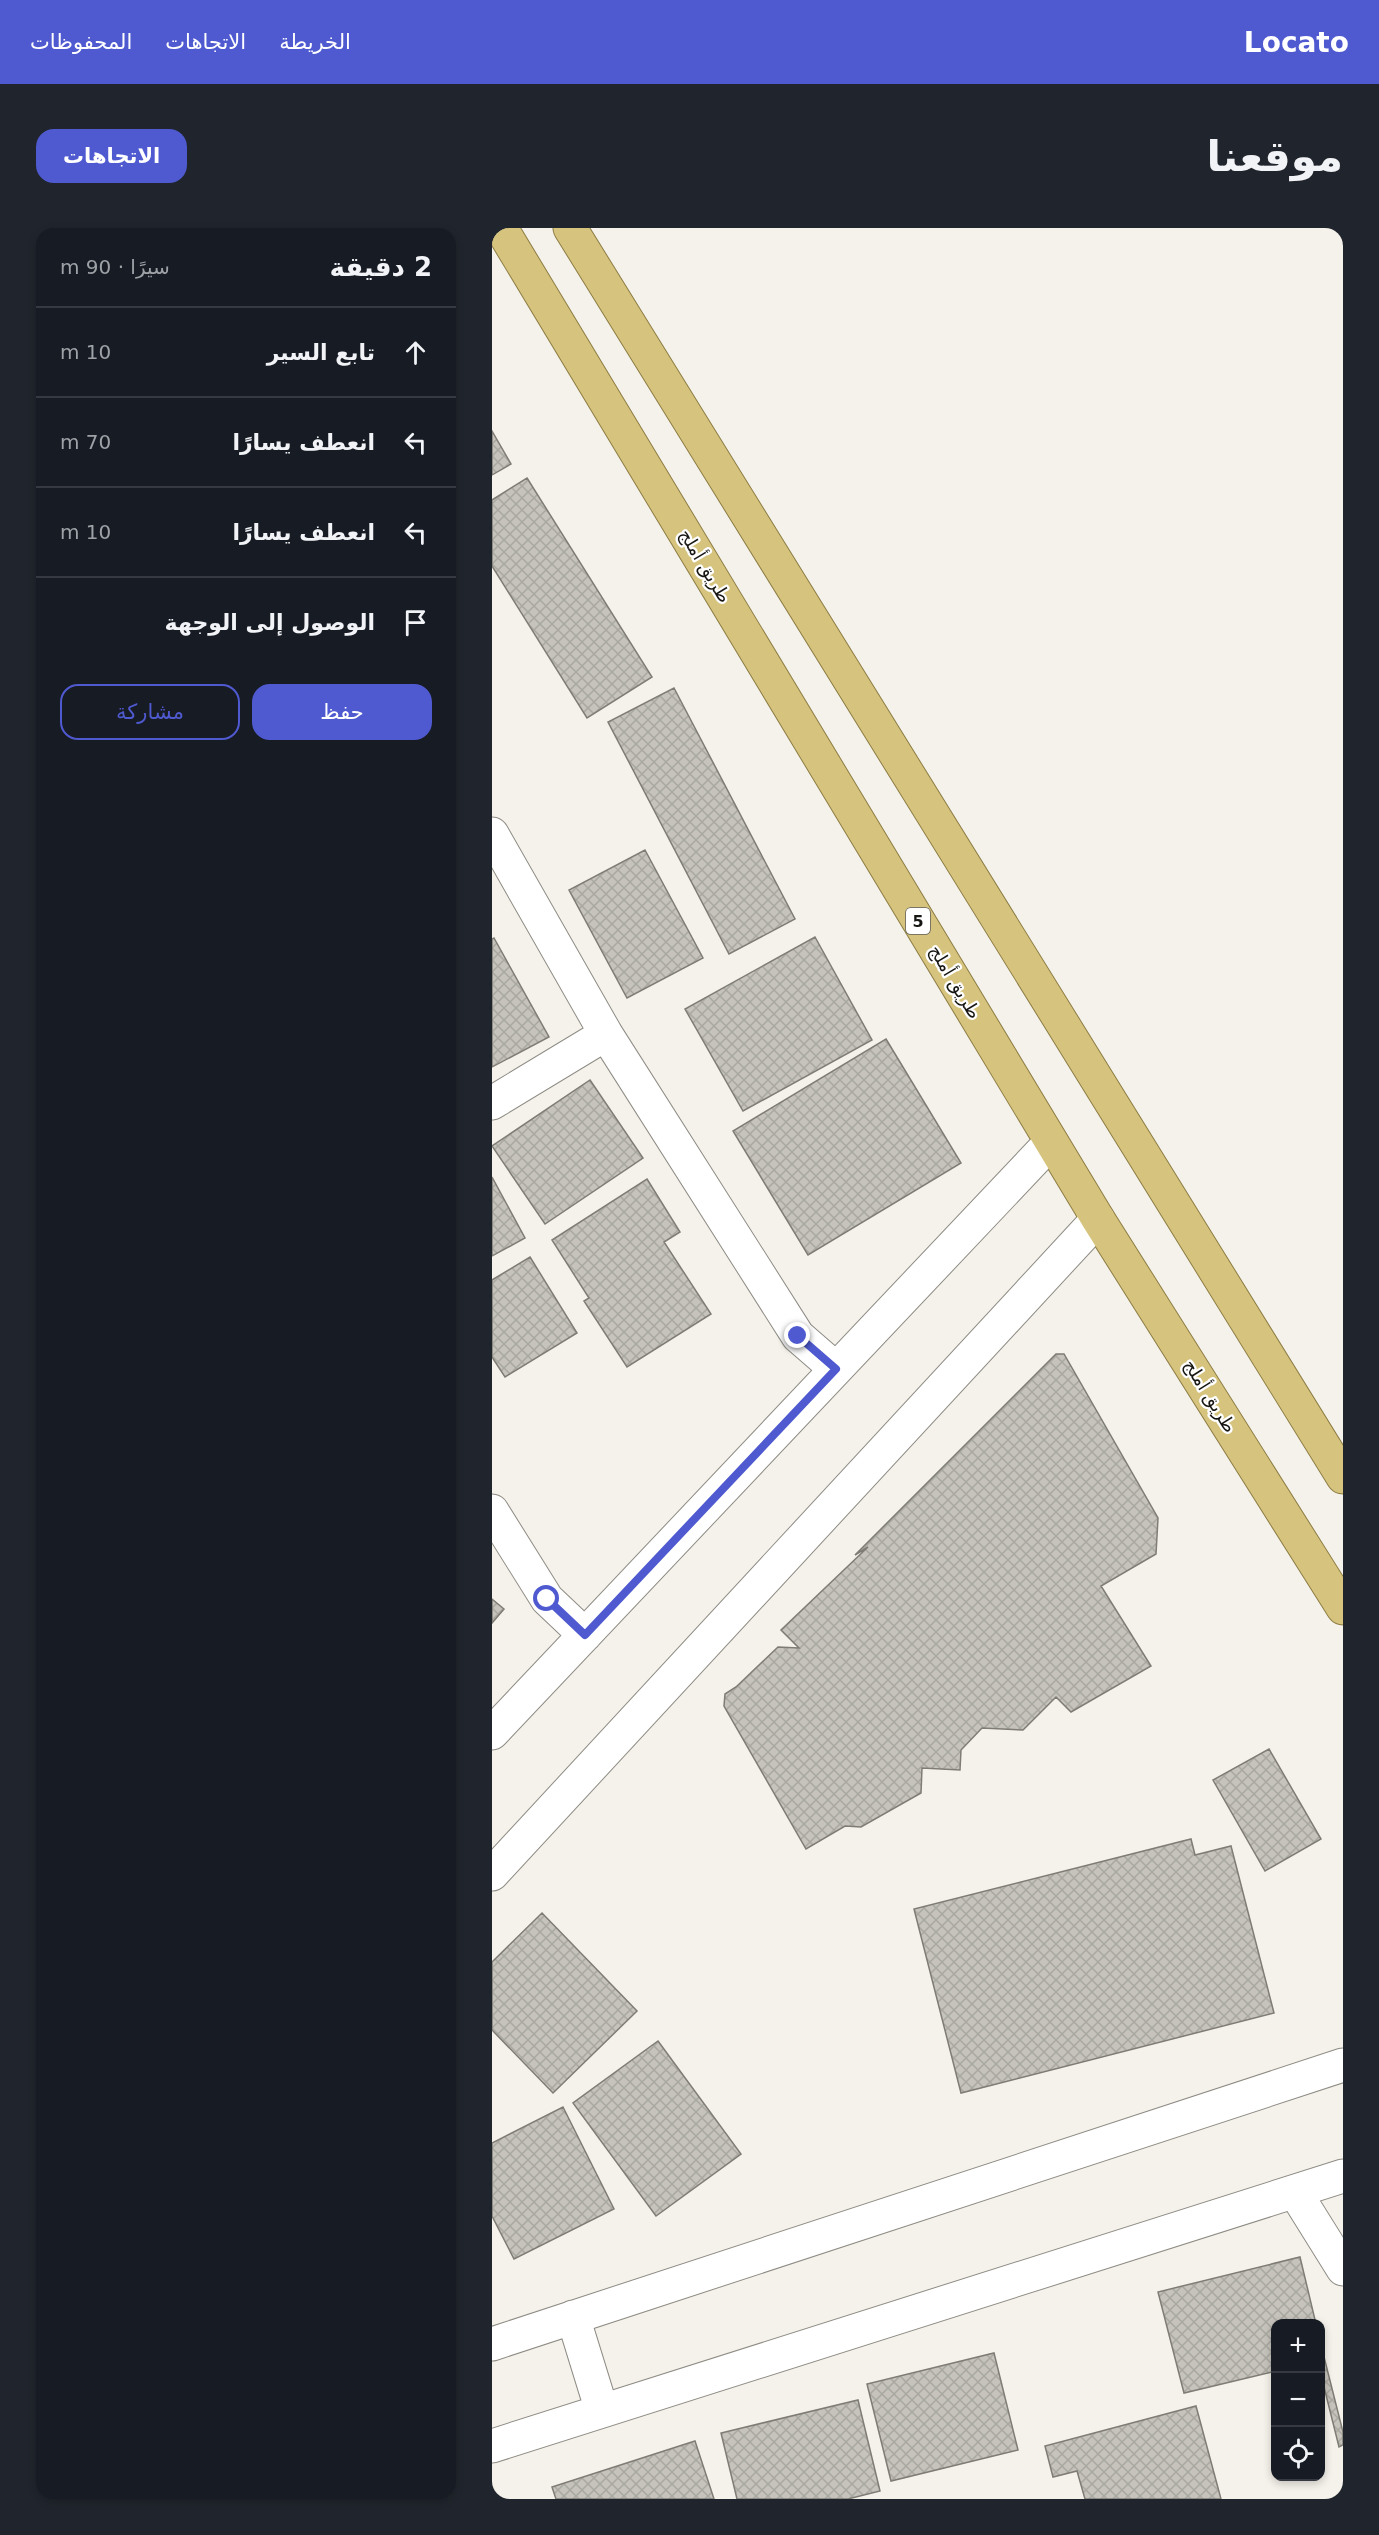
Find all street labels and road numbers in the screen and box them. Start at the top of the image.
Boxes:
street label: طريق أملج [674,525,736,607]
road number: 5 [906,908,930,934]
street label: طريق أملج [924,941,986,1023]
street label: طريق أملج [1179,1355,1242,1437]

